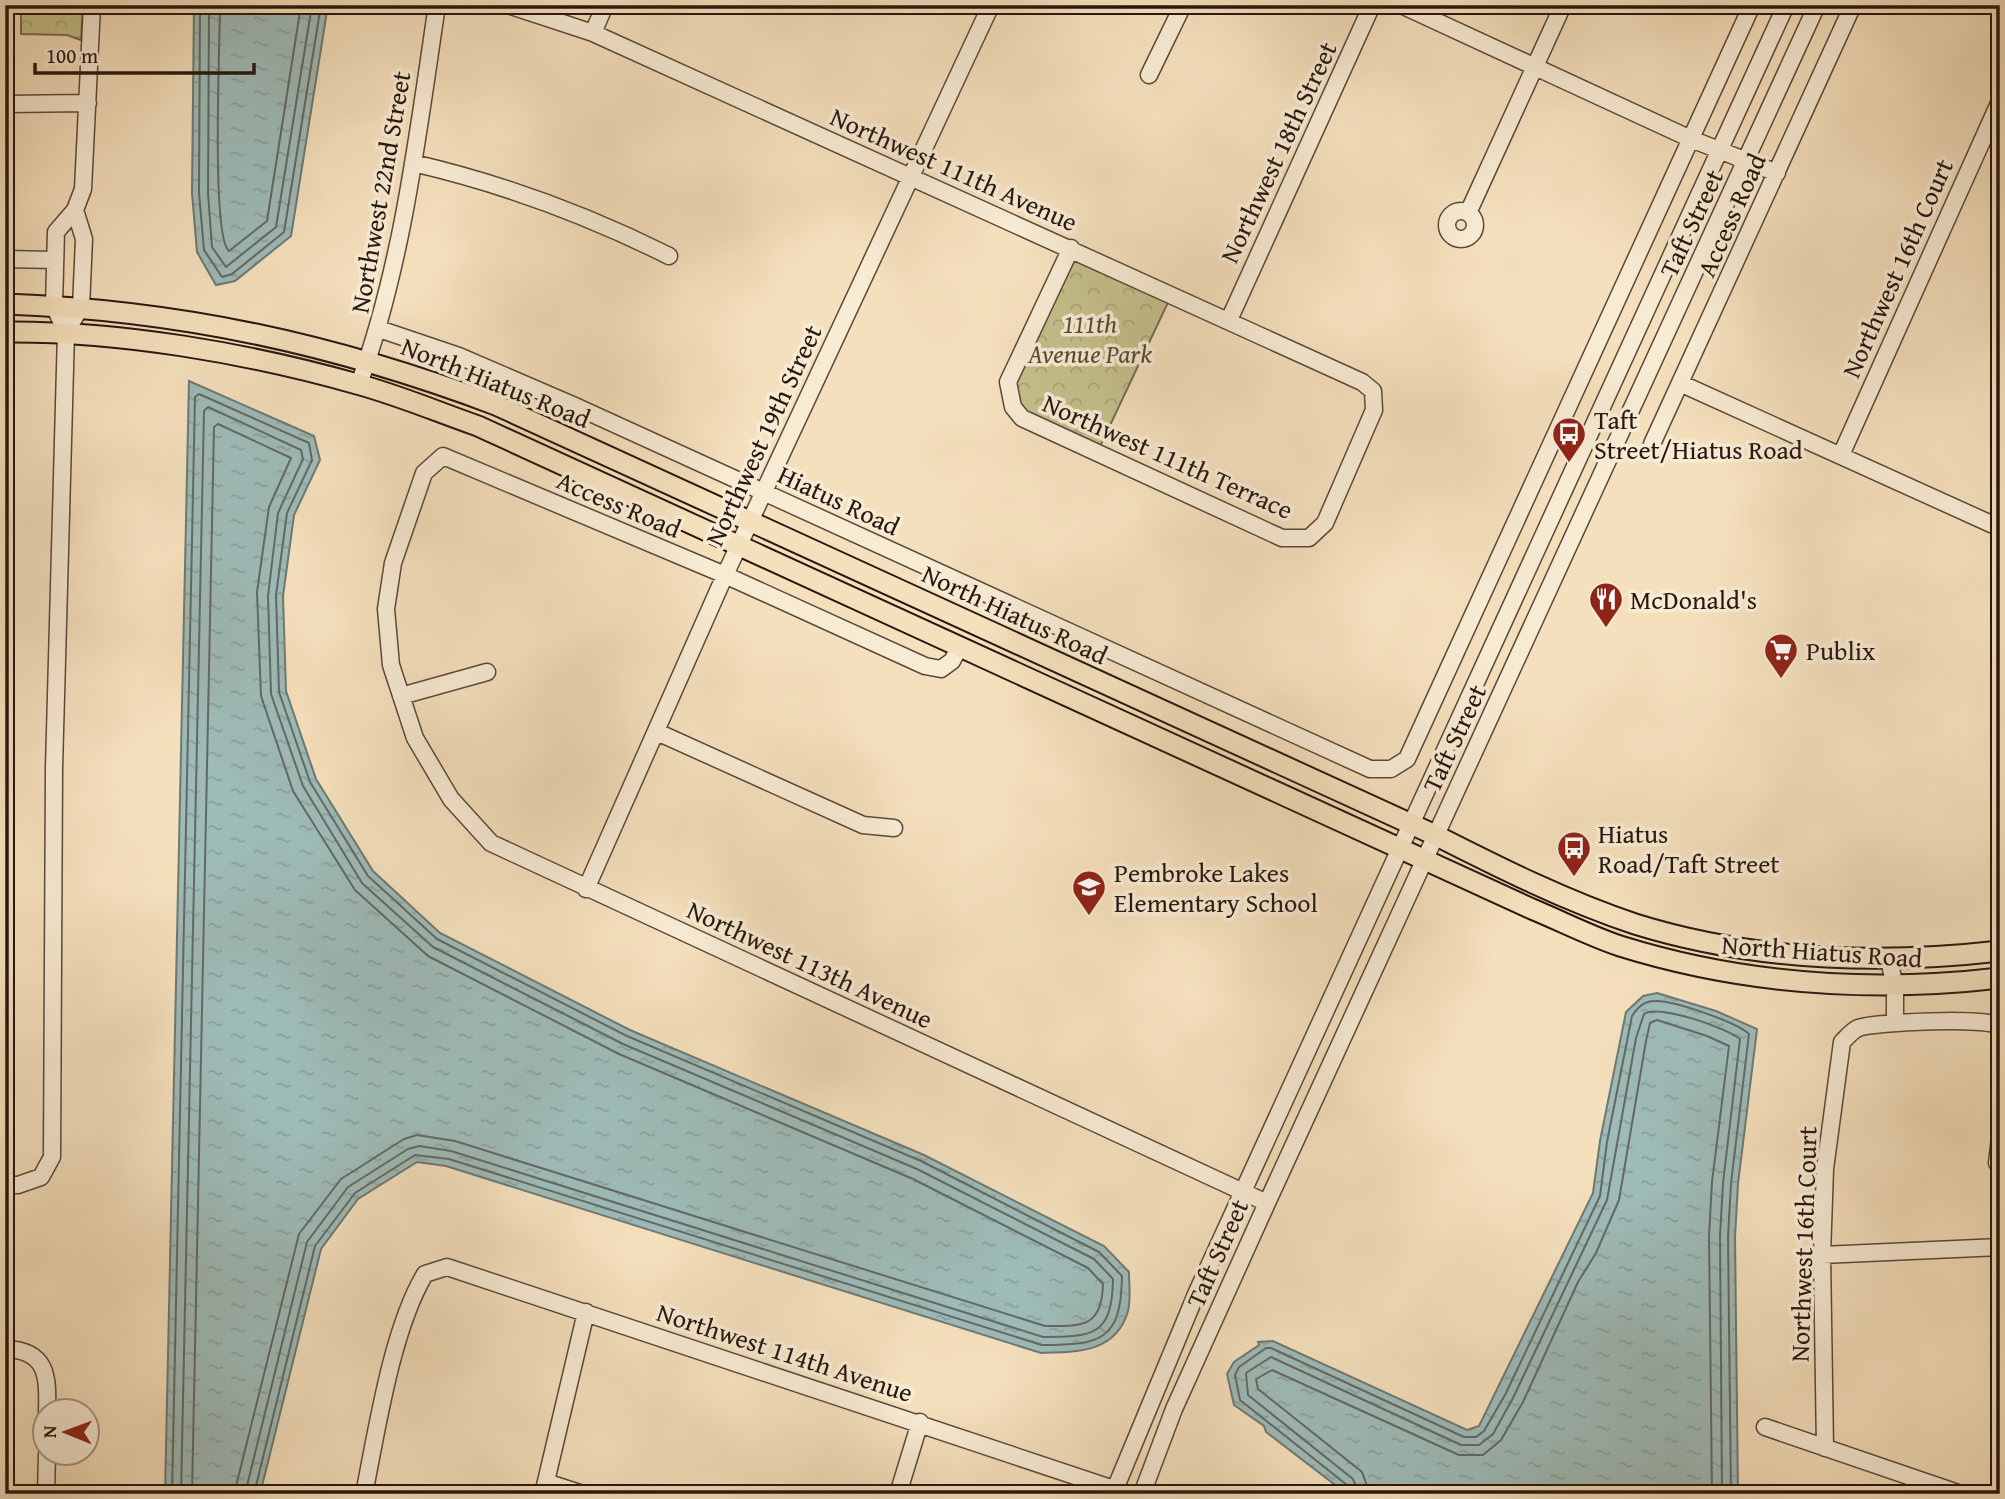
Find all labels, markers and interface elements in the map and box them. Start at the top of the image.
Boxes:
scale bar [35,32,254,76]
street label: Northwest 18th Street [1210,35,1346,269]
text: 100 m [46,40,98,71]
street label: Northwest 22nd Street [340,68,420,316]
street label: Northwest 111th Avenue [824,97,1084,241]
street label: Access Road [1686,147,1776,283]
street label: Northwest 16th Court [1831,152,1963,384]
street label: Taft Street [1649,163,1733,283]
park label: 111th Avenue Park [1027,304,1152,373]
street label: Northwest 19th Street [695,318,831,552]
street label: North Hiatus Road [395,326,597,438]
street label: Northwest 111th Terrace [1037,383,1299,529]
place label: Taft Street/Hiatus Road [1594,400,1803,469]
bus stop icon: Taft Street/Hiatus Road [1550,415,1588,464]
street label: Hiatus Road [772,455,906,545]
street label: Access Road [551,460,687,548]
street label: North Hiatus Road [916,554,1114,674]
restaurant icon: McDonald's [1587,580,1625,629]
place label: McDonald's [1630,580,1757,619]
supermarket icon: Publix [1762,631,1800,680]
place label: Publix [1806,631,1876,670]
street label: Taft Street [1412,678,1496,798]
place label: Hiatus Road/Taft Street [1598,814,1780,883]
bus stop icon: Hiatus Road/Taft Street [1555,829,1593,878]
place label: Pembroke Lakes Elementary School [1114,853,1318,922]
school or university icon: Pembroke Lakes Elementary School [1070,868,1108,917]
street label: Northwest 113th Avenue [681,890,939,1038]
street label: North Hiatus Road [1720,925,1924,977]
street label: Northwest 16th Court [1779,1125,1827,1363]
street label: Taft Street [1176,1193,1258,1313]
street label: Northwest 114th Avenue [652,1292,918,1412]
north arrow [32,1398,102,1468]
text: N [35,1425,63,1438]

